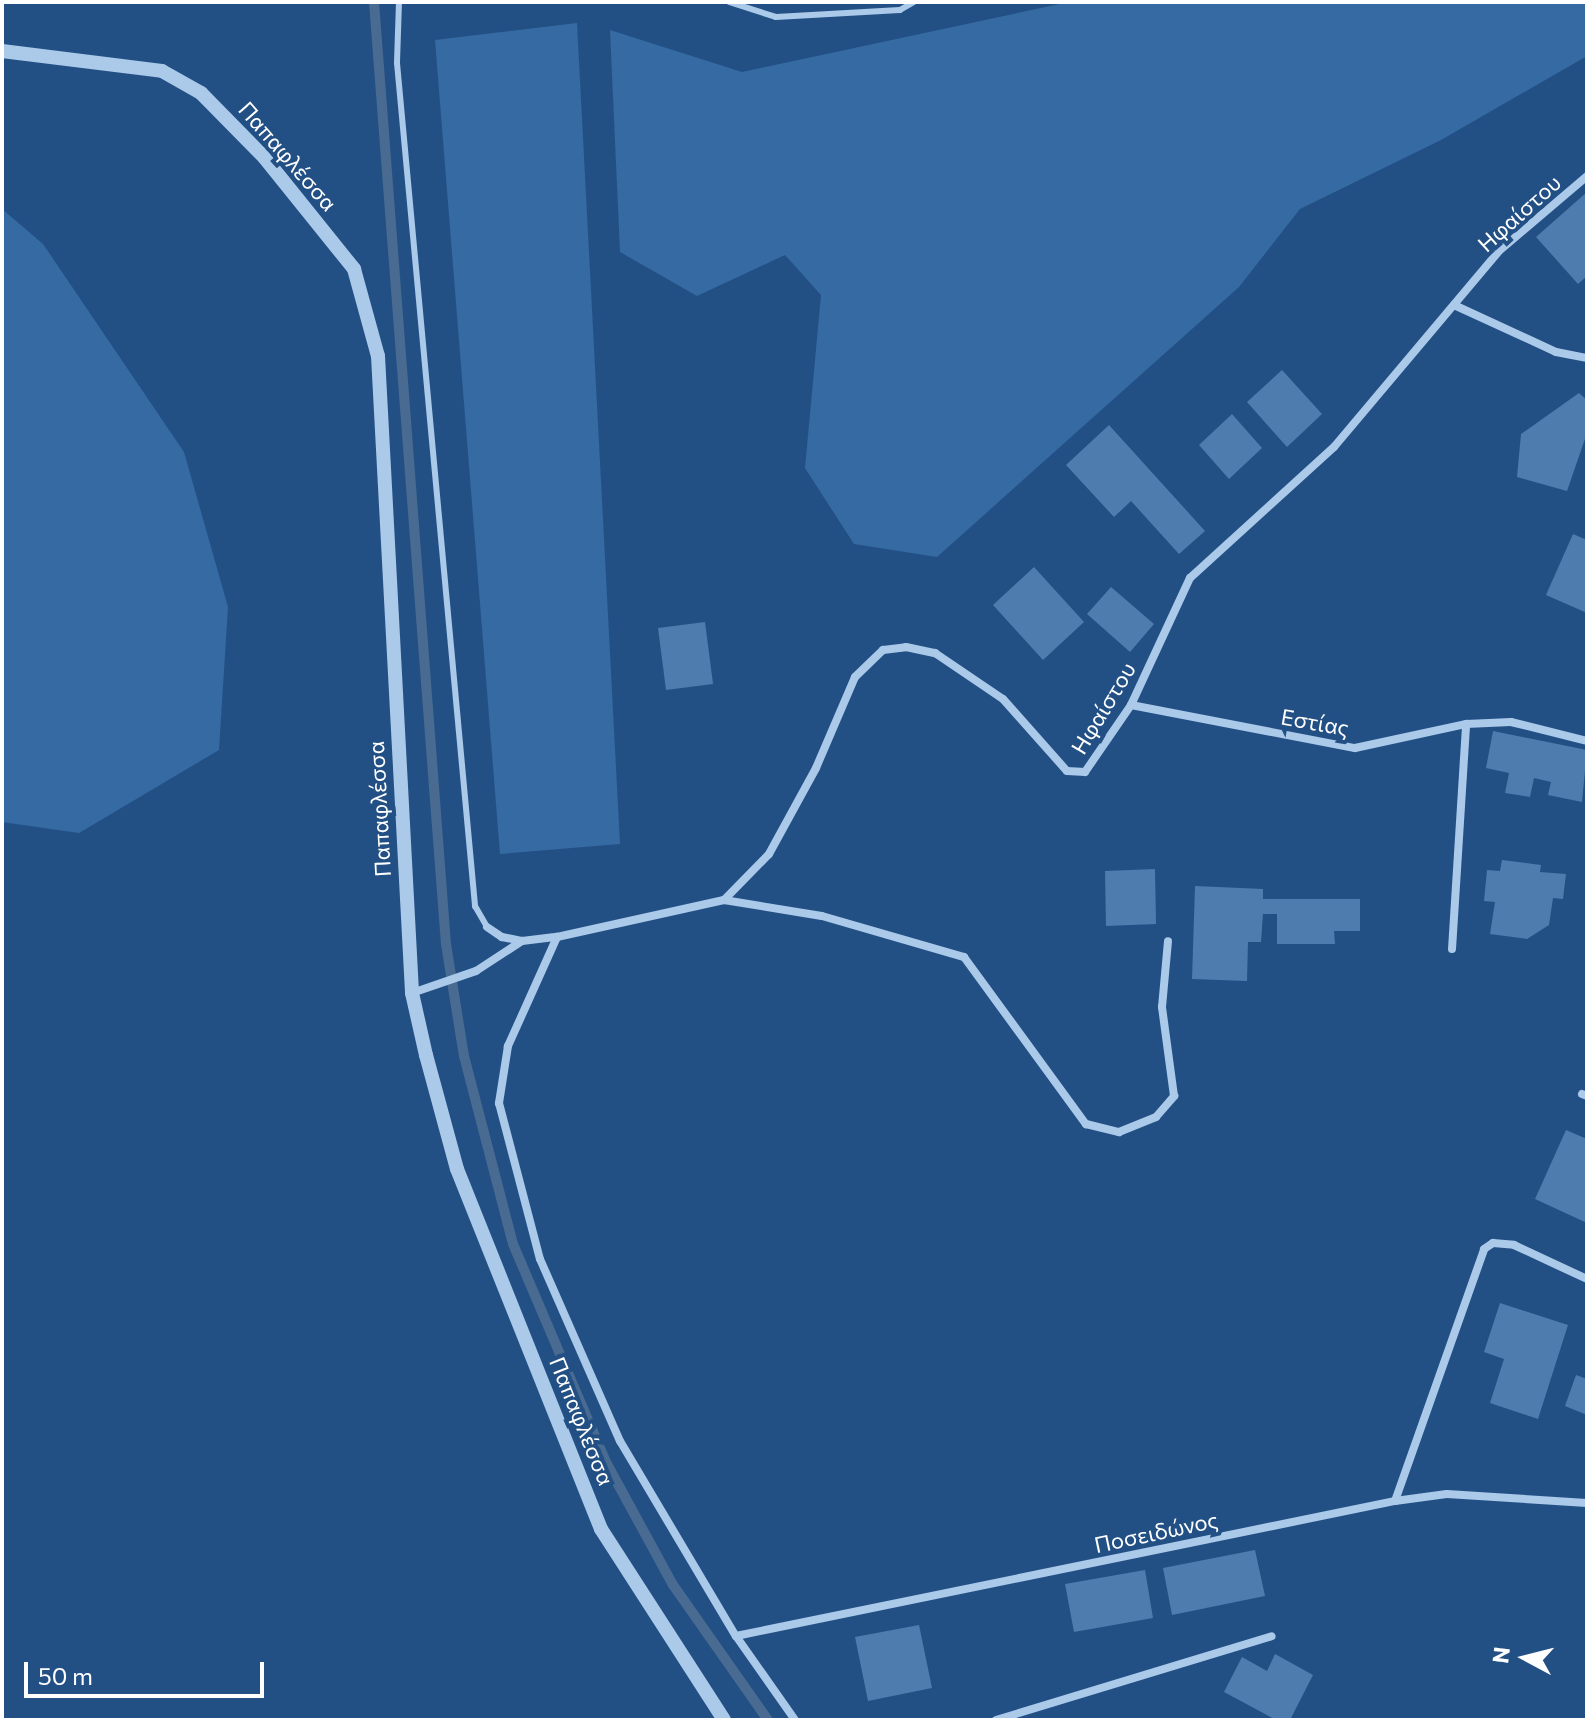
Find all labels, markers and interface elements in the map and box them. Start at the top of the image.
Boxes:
street label: Παπαφλέσσα [233,96,343,216]
street label: Ηφαίστου [1472,169,1566,257]
street label: Ηφαίστου [1065,657,1141,759]
street label: Εστίας [1279,703,1351,741]
street label: Παπαφλέσσα [362,740,396,878]
street label: Παπαφλέσσα [544,1353,620,1489]
street label: Ποσειδώνος [1092,1506,1220,1558]
north arrow [1485,1618,1565,1698]
text: N [1486,1645,1515,1665]
scale bar [28,1646,268,1696]
text: 50 m [38,1661,93,1690]

